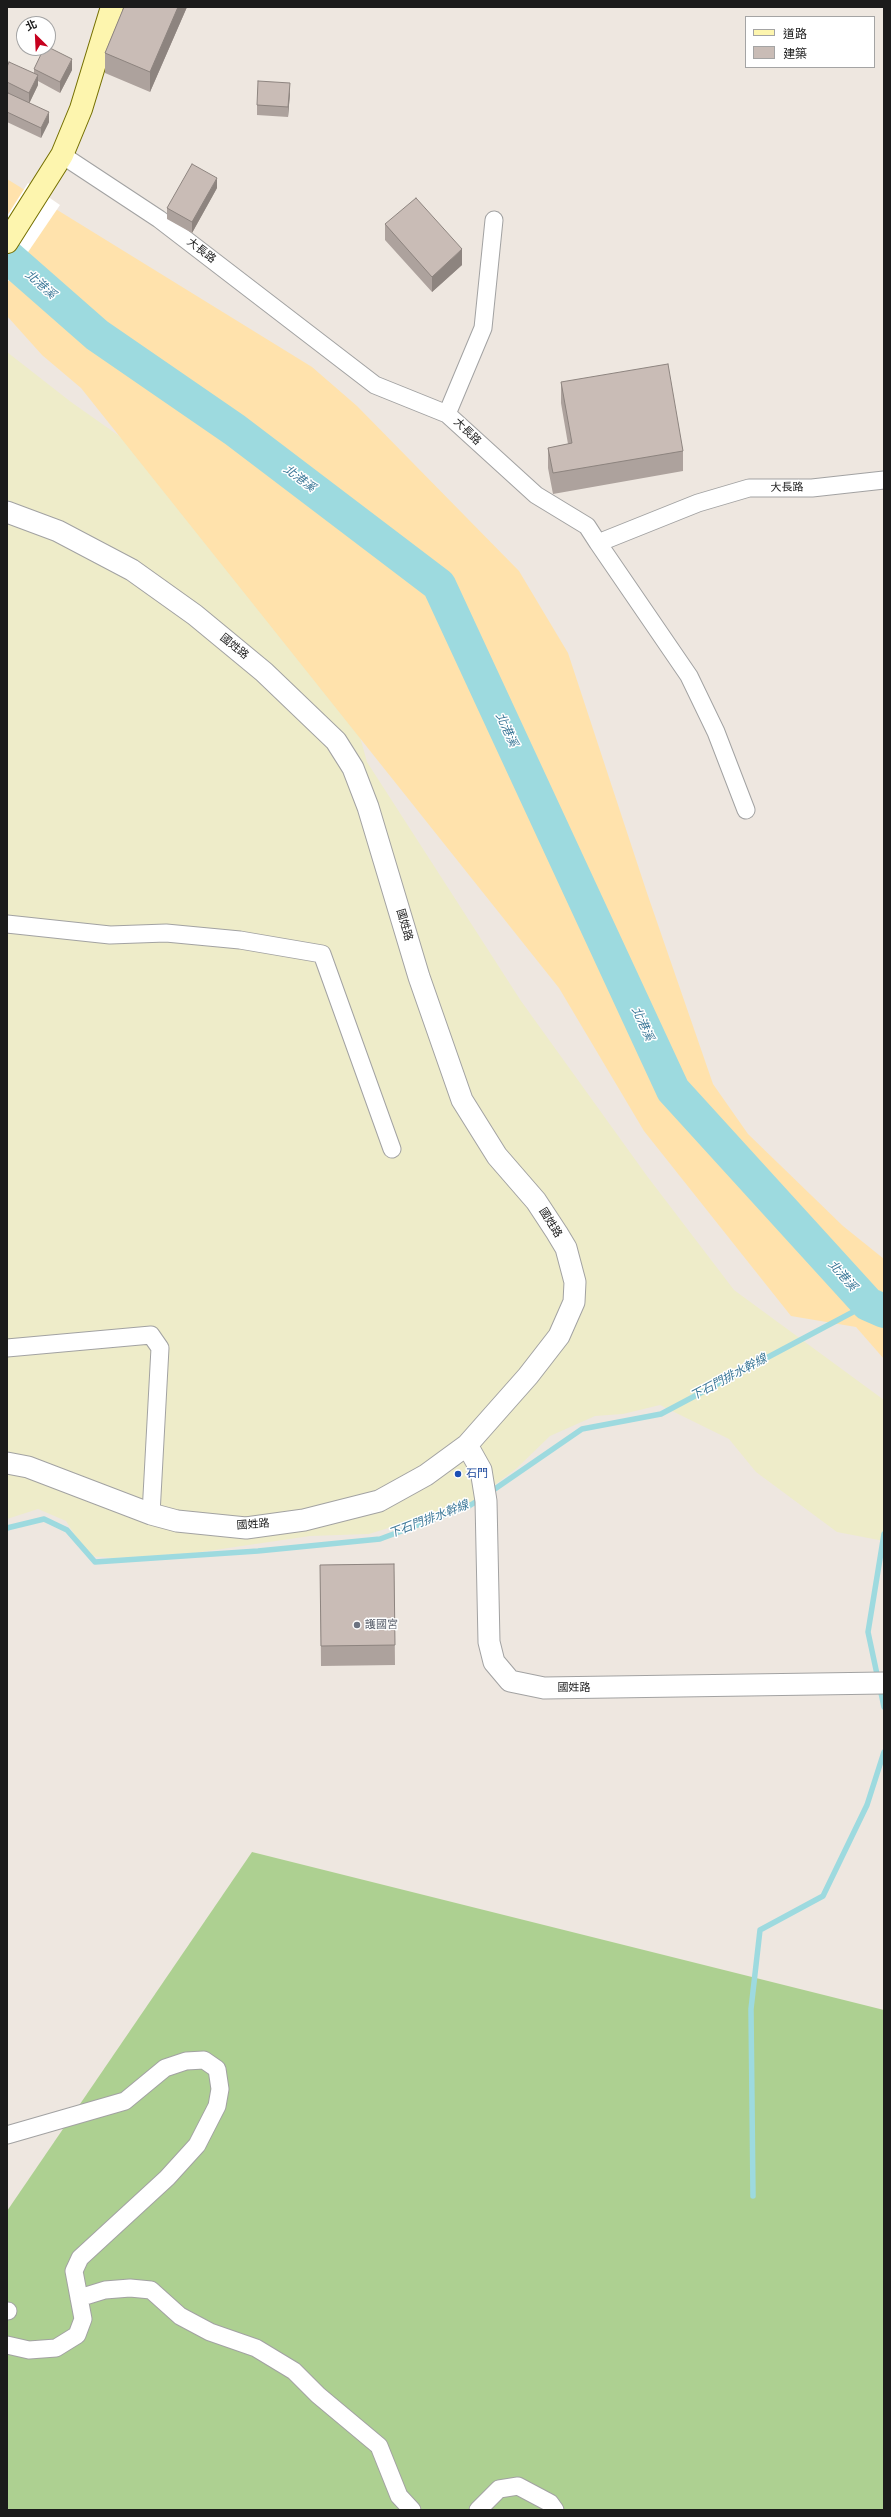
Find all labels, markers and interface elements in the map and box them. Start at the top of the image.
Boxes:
north arrow [16,16,56,56]
legend [745,16,875,68]
text: 北 [24,17,39,34]
text: 道路 [783,27,807,41]
text: 建築 [783,47,807,61]
street label: 大長路 [184,236,218,266]
water label: 北港溪 [22,268,58,302]
street label: 大長路 [451,416,483,448]
water label: 北港溪 [280,462,318,496]
street label: 大長路 [770,481,804,495]
street label: 國姓路 [217,631,251,663]
water label: 北港溪 [492,711,520,749]
street label: 國姓路 [393,907,415,943]
water label: 北港溪 [628,1005,656,1043]
street label: 國姓路 [536,1206,564,1240]
water label: 北港溪 [825,1258,859,1294]
water label: 下石門排水幹線 [689,1352,769,1404]
place label: 石門 [466,1467,488,1481]
marker: 石門 [453,1469,463,1479]
water label: 下石門排水幹線 [387,1498,471,1542]
street label: 國姓路 [236,1517,270,1533]
place label: 護國宮 [365,1618,398,1632]
marker: 護國宮 [352,1620,362,1630]
street label: 國姓路 [558,1681,590,1695]

